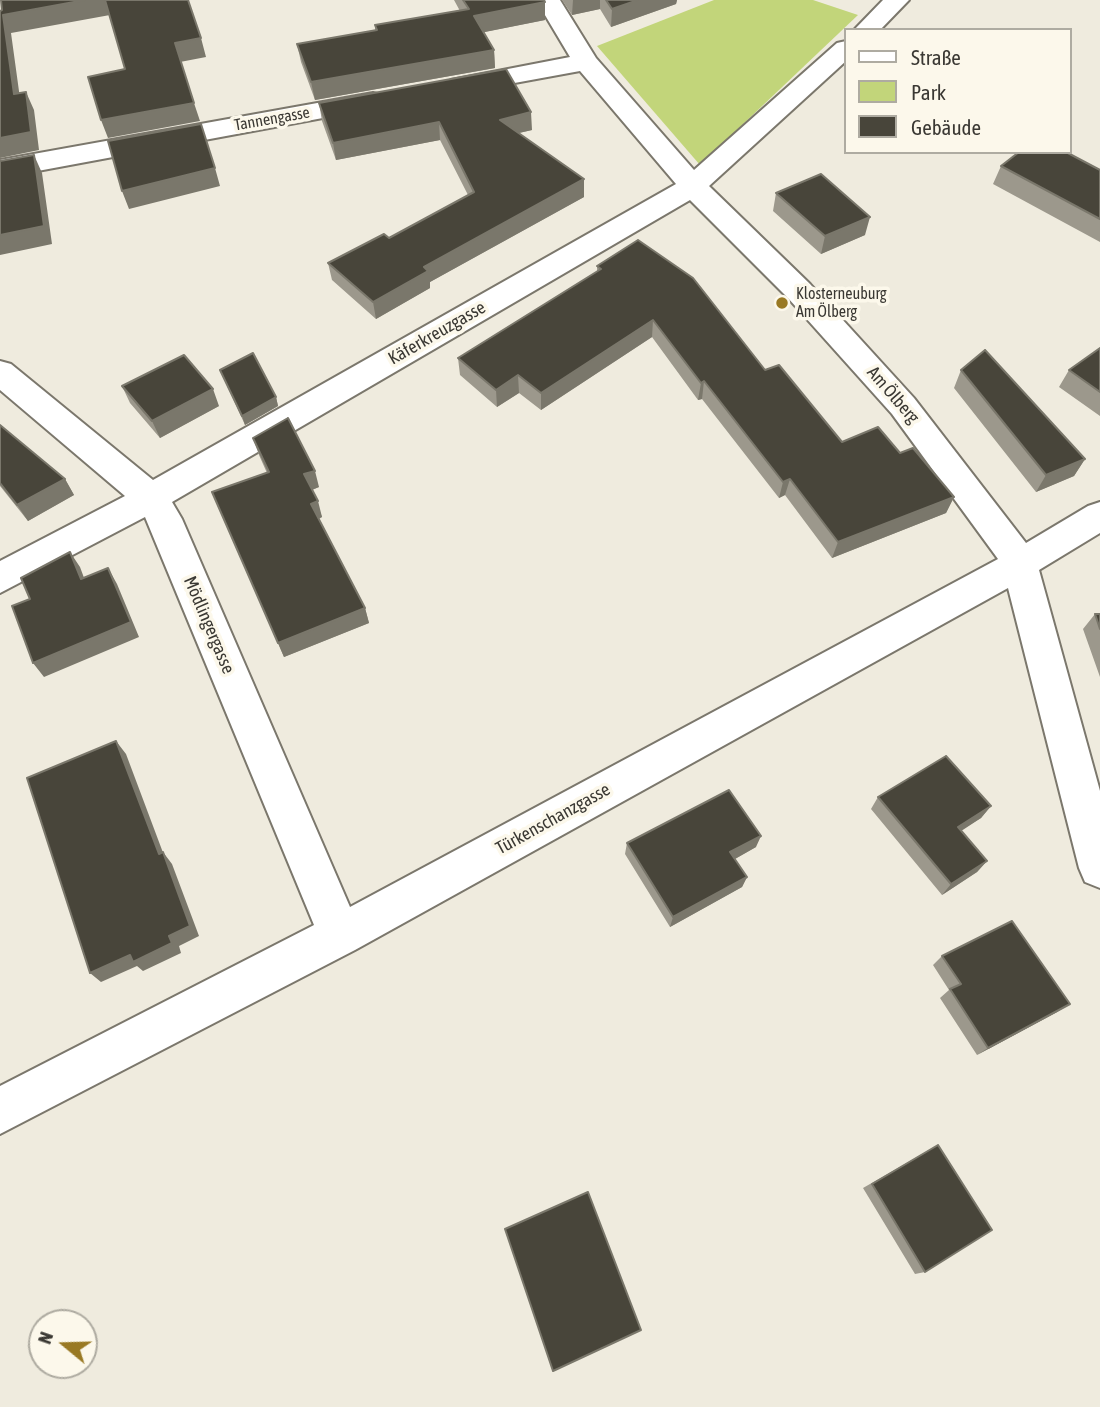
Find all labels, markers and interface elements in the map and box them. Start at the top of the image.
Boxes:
legend [844,28,1072,154]
text: Straße [911,45,961,69]
text: Park [911,80,946,104]
street label: Tannengasse [233,103,311,135]
text: Gebäude [911,115,981,139]
place label: Klosterneuburg Am Ölberg [796,284,887,322]
marker: Klosterneuburg Am Ölberg [774,295,790,311]
street label: Käferkreuzgasse [385,297,489,369]
street label: Am Ölberg [862,362,924,428]
street label: Mödlingergasse [179,573,239,677]
street label: Türkenschanzgasse [492,779,614,859]
north arrow [28,1309,98,1379]
text: N [33,1329,57,1347]

